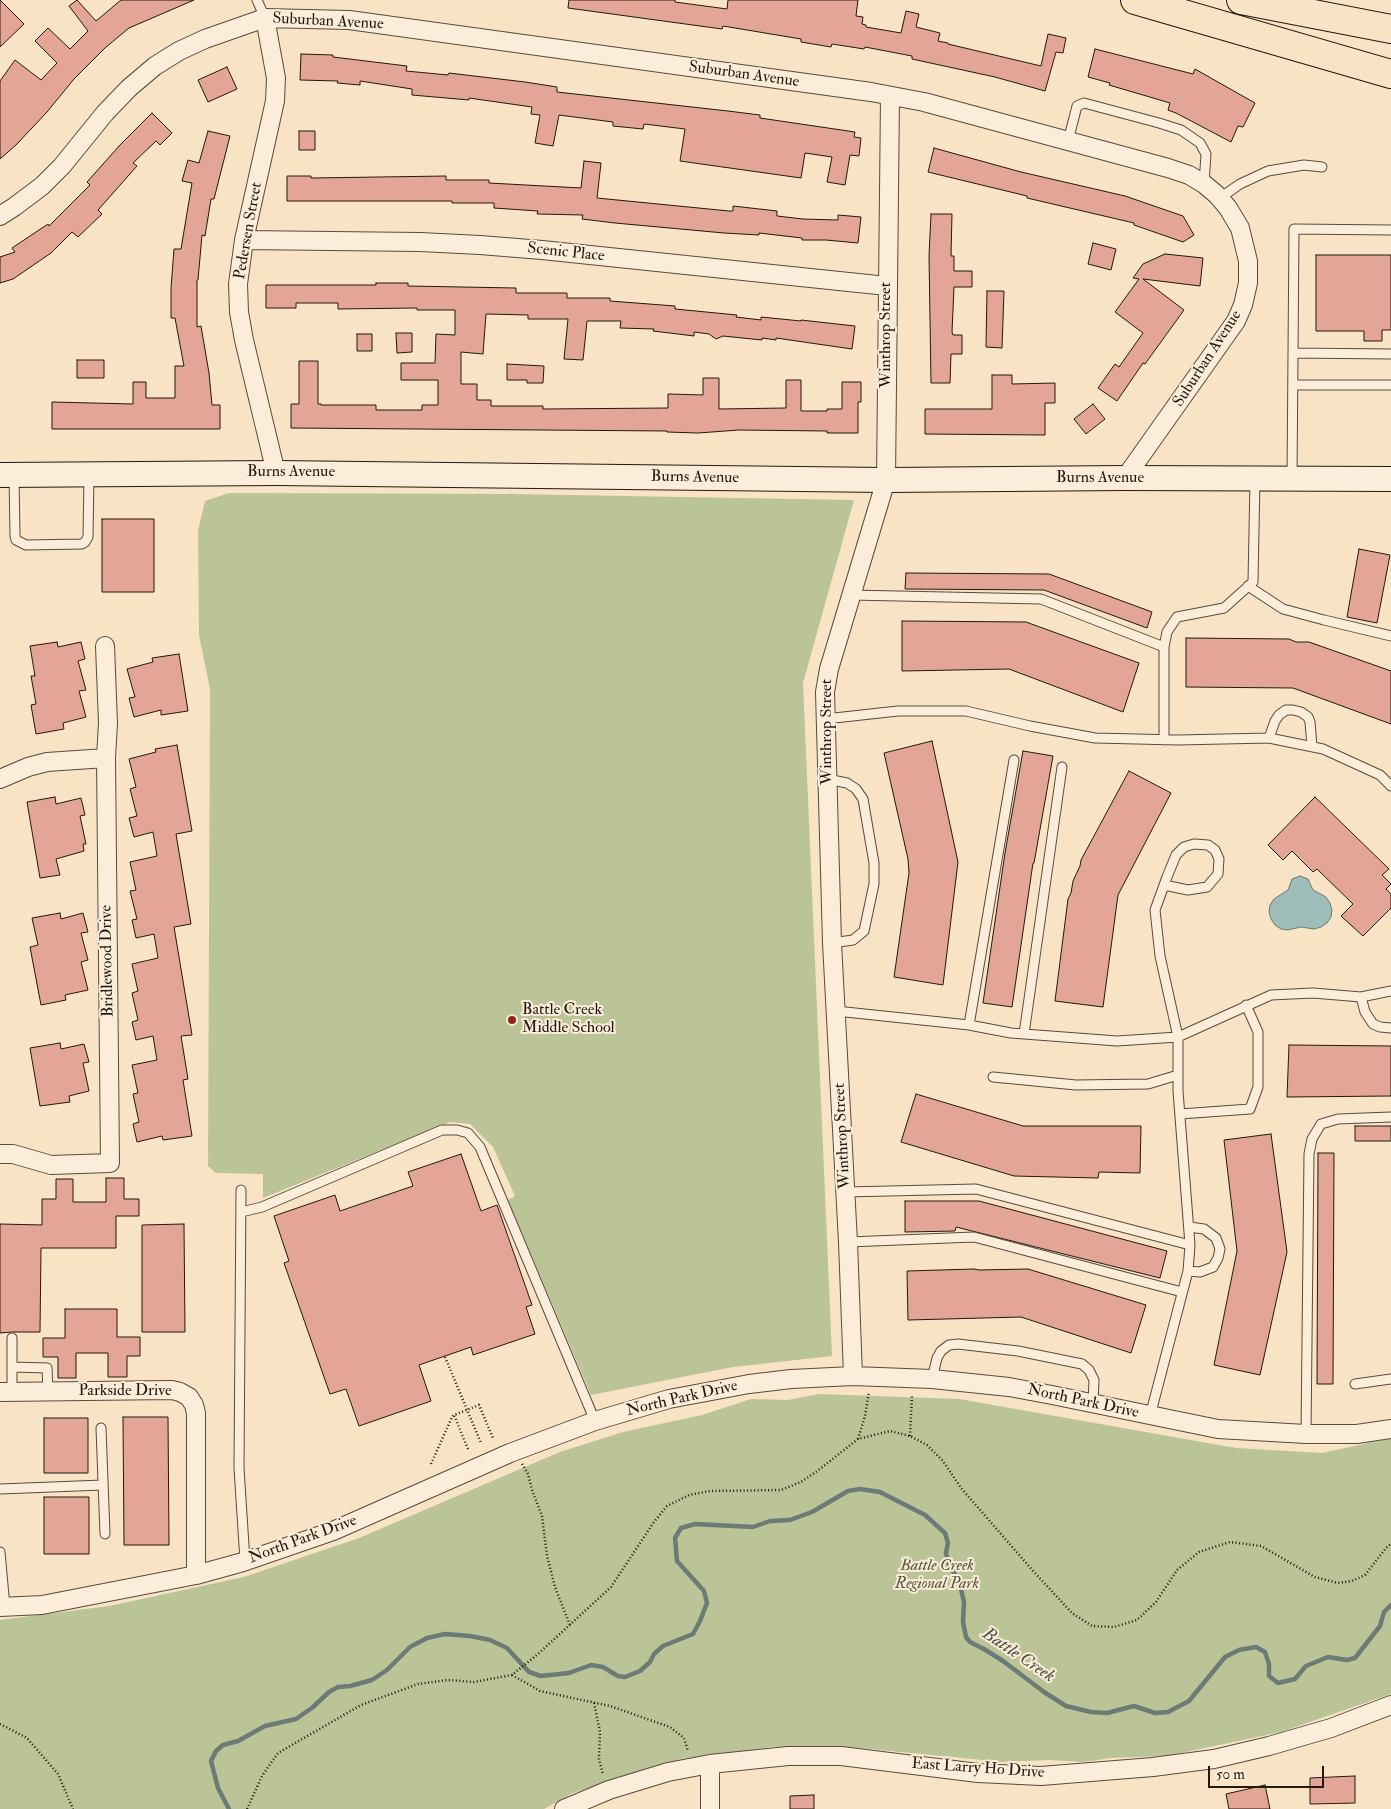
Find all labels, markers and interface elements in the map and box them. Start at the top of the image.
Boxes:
street label: Suburban Avenue [272,9,384,35]
street label: Suburban Avenue [687,58,801,92]
street label: Pedersen Street [231,181,267,281]
street label: Scenic Place [526,239,606,267]
street label: Winthrop Street [877,282,897,388]
street label: Suburban Avenue [1170,307,1246,411]
street label: Burns Avenue [247,463,335,483]
street label: Burns Avenue [651,468,739,488]
street label: Burns Avenue [1056,469,1144,489]
street label: Winthrop Street [818,679,838,785]
street label: Bridlewood Drive [97,905,119,1017]
place label: Battle Creek Middle School [522,1001,615,1039]
marker: Battle Creek Middle School [506,1014,518,1026]
street label: Winthrop Street [831,1083,855,1189]
street label: North Park Drive [624,1377,740,1421]
street label: North Park Drive [1025,1381,1141,1423]
street label: Parkside Drive [78,1382,172,1402]
street label: North Park Drive [246,1512,360,1568]
park label: Battle Creek Regional Park [895,1557,979,1595]
water label: Battle Creek [978,1624,1058,1688]
street label: East Larry Ho Drive [911,1755,1045,1783]
scale bar [1211,1756,1327,1788]
text: 50 m [1216,1765,1245,1784]

